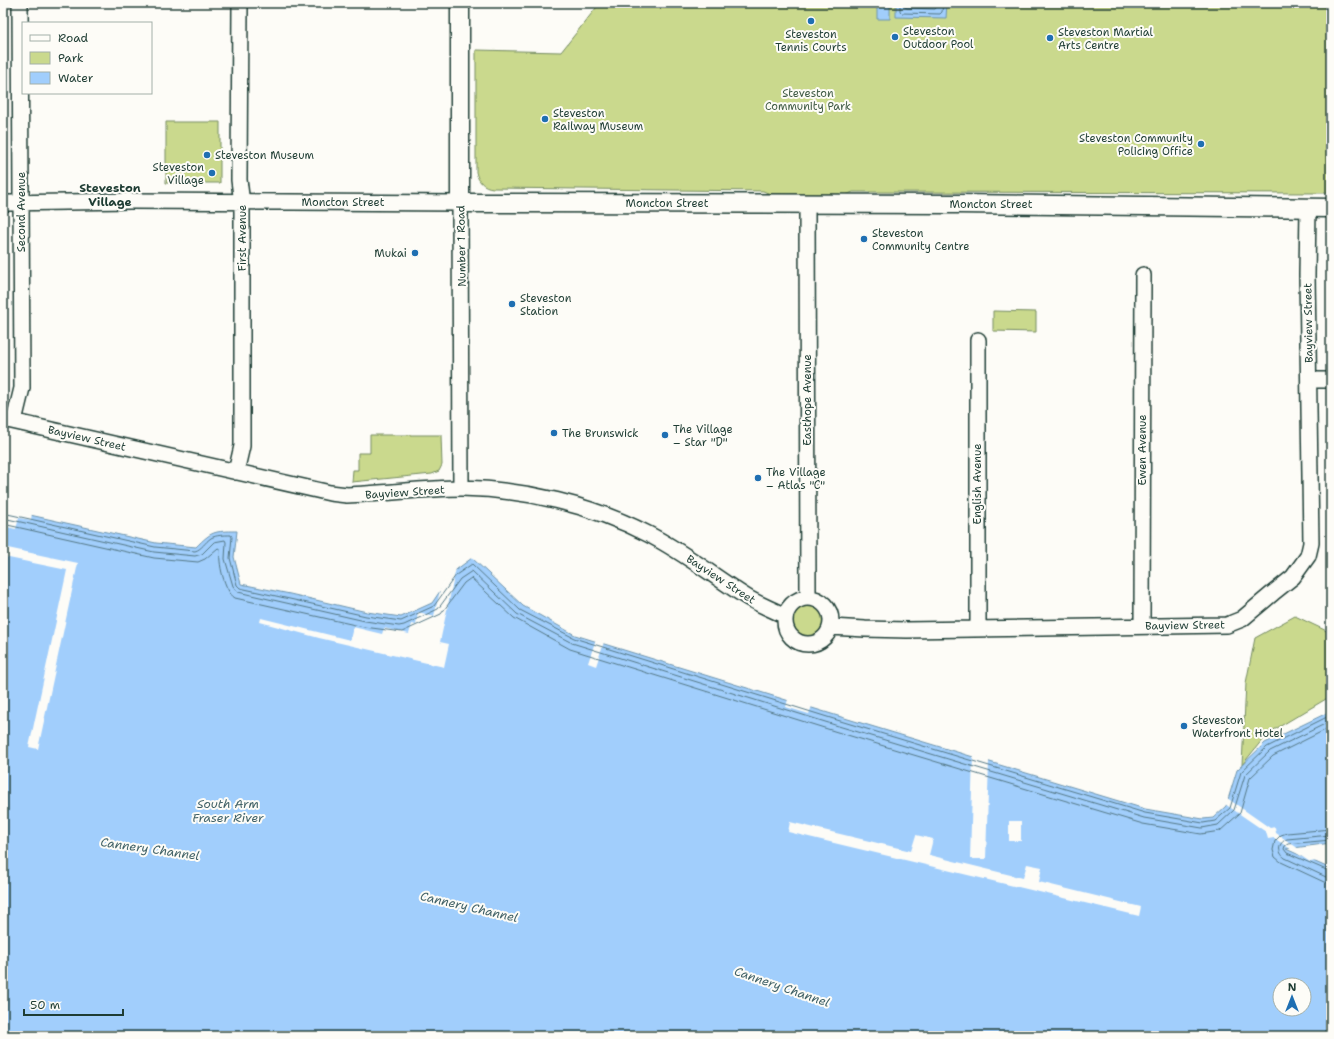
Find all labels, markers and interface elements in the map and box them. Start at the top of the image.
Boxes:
marker: Steveston Tennis Courts [806,16,816,26]
legend [22,22,152,94]
place label: Steveston Outdoor Pool [903,24,974,52]
place label: Steveston Martial Arts Centre [1058,25,1154,53]
place label: Steveston Tennis Courts [775,27,847,55]
text: Road [58,30,89,46]
marker: Steveston Outdoor Pool [890,32,900,42]
marker: Steveston Martial Arts Centre [1045,33,1055,43]
text: Park [58,50,84,66]
text: Water [58,70,94,86]
park label: Steveston Community Park [765,86,851,114]
place label: Steveston Railway Museum [553,106,644,134]
marker: Steveston Railway Museum [540,114,550,124]
place label: Steveston Community Policing Office [1079,131,1193,159]
marker: Steveston Community Policing Office [1196,139,1206,149]
place label: Steveston Museum [215,148,315,163]
marker: Steveston Museum [202,150,212,160]
place label: Steveston Village [153,160,204,188]
marker: Steveston Village [207,168,217,178]
street label: Second Avenue [14,172,29,252]
district label: Steveston Village [79,180,141,210]
street label: Moncton Street [302,195,385,210]
street label: Moncton Street [626,196,709,211]
street label: Moncton Street [950,197,1033,212]
street label: First Avenue [235,205,250,271]
street label: Number 1 Road [453,205,470,287]
place label: Steveston Community Centre [872,226,969,254]
marker: Steveston Community Centre [859,234,869,244]
place label: Mukai [374,246,407,261]
marker: Mukai [410,248,420,258]
street label: Bayview Street [1300,283,1317,363]
place label: Steveston Station [520,291,572,319]
marker: Steveston Station [507,299,517,309]
street label: Easthope Avenue [800,354,815,446]
street label: Ewen Avenue [1135,414,1150,486]
street label: Bayview Street [46,422,128,455]
place label: The Village – Star "D" [673,422,733,450]
place label: The Brunswick [562,426,639,441]
marker: The Brunswick [549,428,559,438]
marker: The Village – Star "D" [660,430,670,440]
street label: English Avenue [970,444,985,524]
place label: The Village – Atlas "C" [766,465,826,493]
marker: The Village – Atlas "C" [753,473,763,483]
street label: Bayview Street [365,482,446,503]
street label: Bayview Street [683,551,758,608]
street label: Bayview Street [1145,617,1225,634]
place label: Steveston Waterfront Hotel [1192,713,1284,741]
marker: Steveston Waterfront Hotel [1179,721,1189,731]
water label: South Arm Fraser River [192,796,264,826]
water label: Cannery Channel [99,834,201,864]
water label: Cannery Channel [419,888,520,926]
water label: Cannery Channel [732,963,832,1011]
north arrow [1272,977,1312,1017]
text: N [1288,980,1297,995]
scale bar [24,991,123,1017]
text: 50 m [30,997,60,1013]

